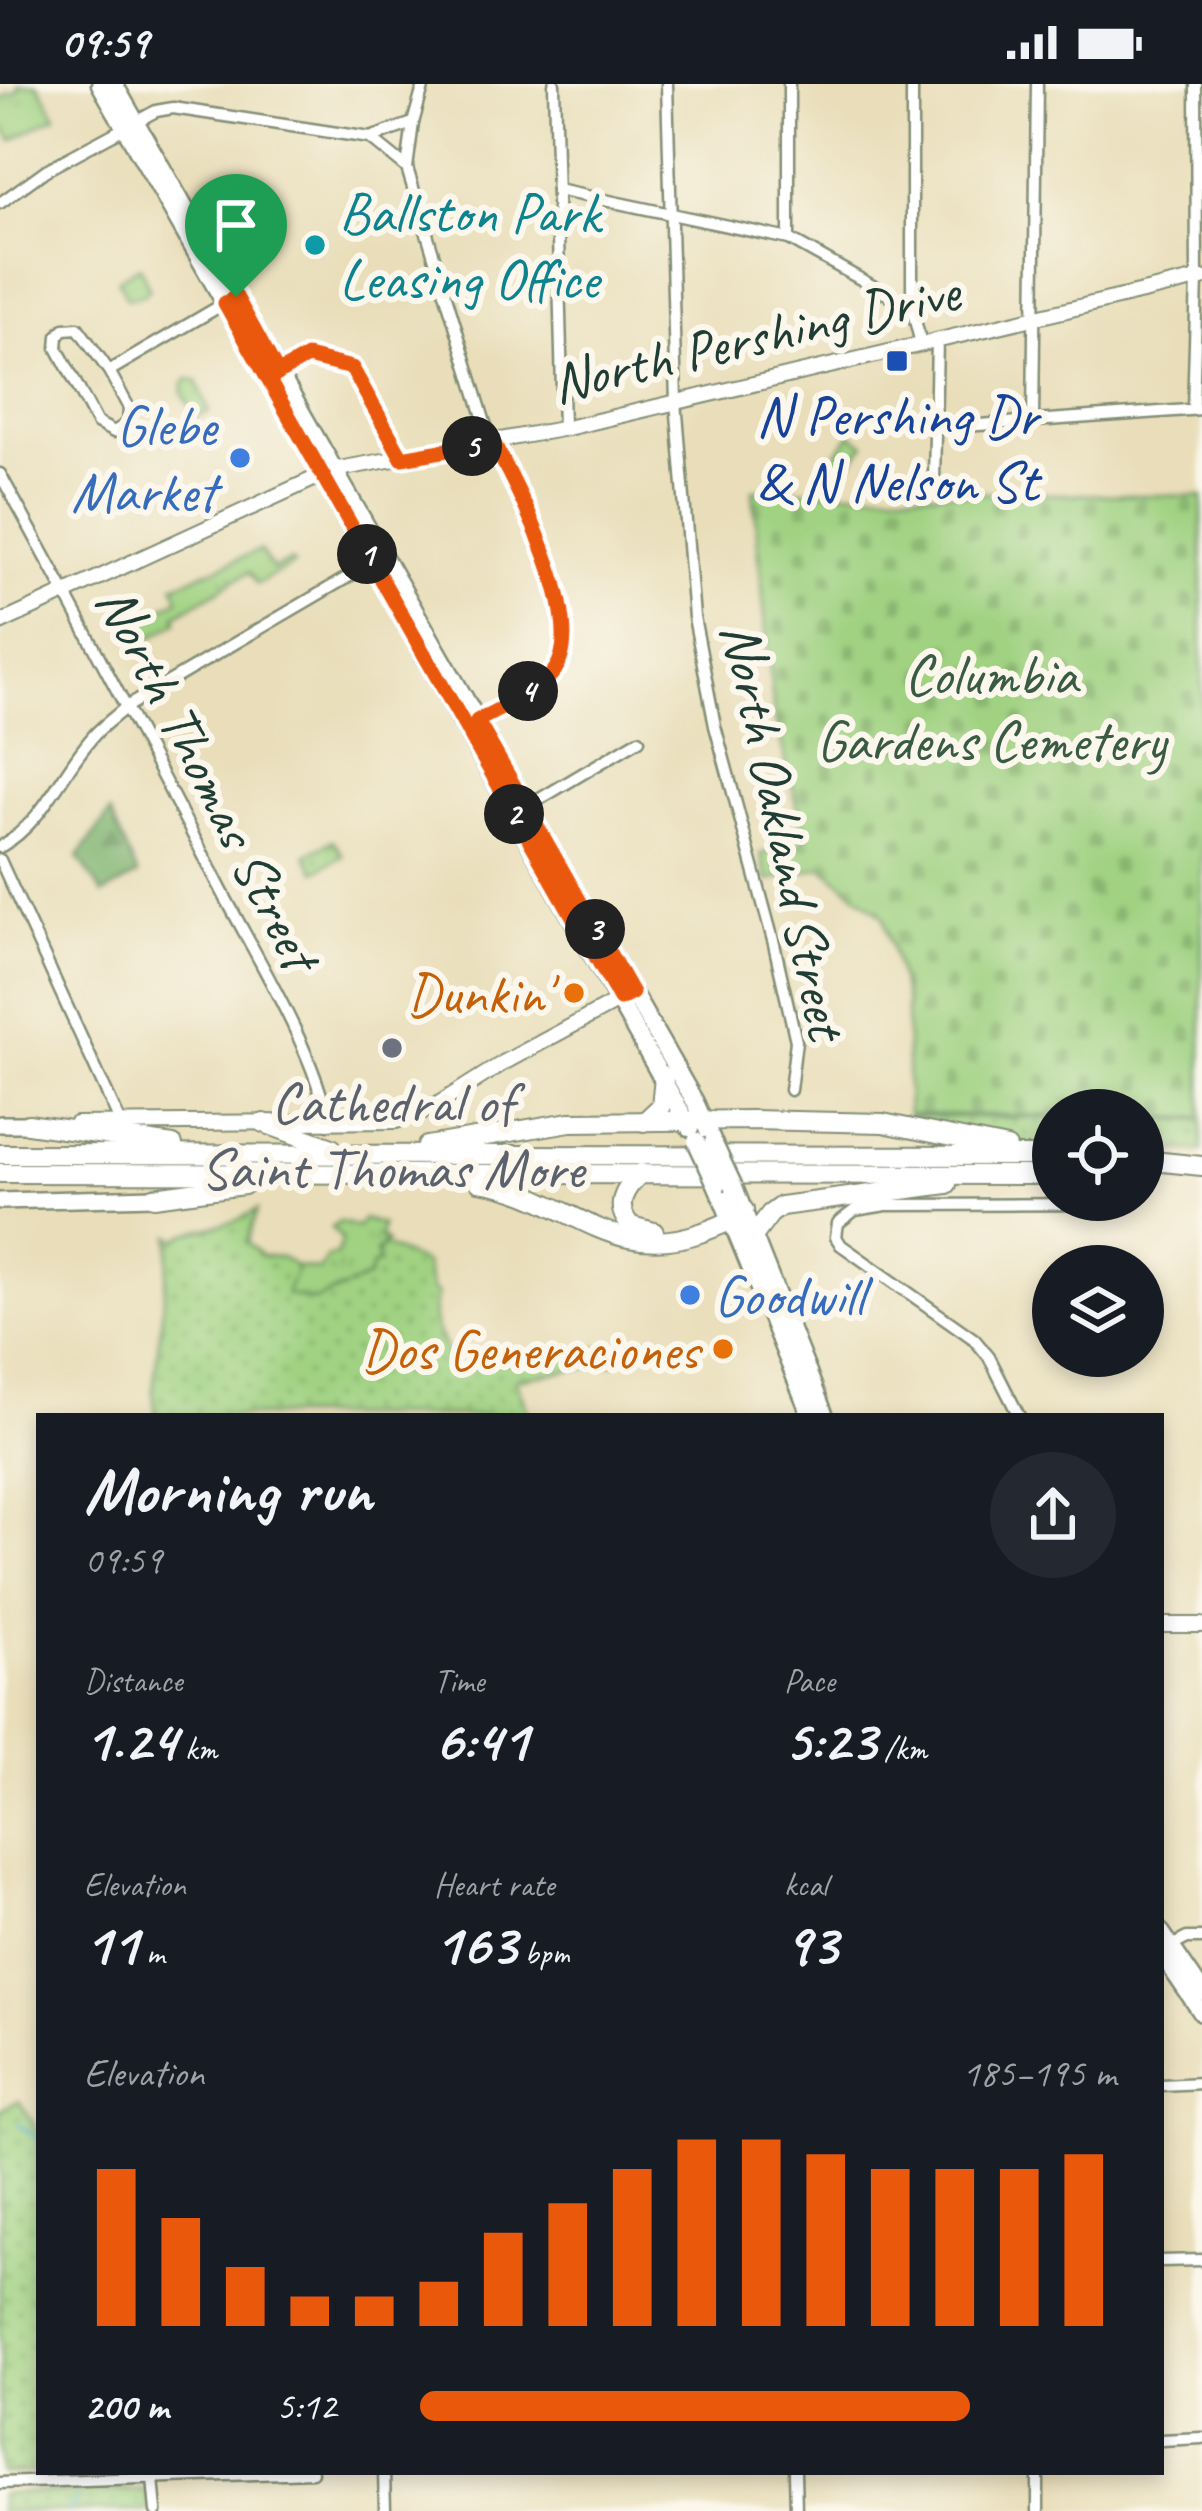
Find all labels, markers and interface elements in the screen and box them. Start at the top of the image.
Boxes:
text: 09:59 [60,14,148,71]
pin [185,174,287,297]
place label: Ballston Park Leasing Office [339,177,604,315]
icon: arrive [203,192,269,258]
marker: Ballston Park Leasing Office [302,232,328,258]
street label: North Pershing Drive [545,254,969,419]
marker: N Pershing Dr & N Nelson St [884,348,910,374]
place label: N Pershing Dr & N Nelson St [756,380,1043,518]
place label: Glebe Market [71,390,223,528]
pin: 5 [442,416,502,476]
text: 5 [465,425,479,467]
marker: Glebe Market [227,445,253,471]
pin: 1 [337,524,397,584]
text: 1 [360,533,374,575]
street label: North Thomas Street [80,573,339,988]
street label: North Oakland Street [705,616,864,1050]
park label: Columbia Gardens Cemetery [816,639,1169,777]
pin: 4 [498,661,558,721]
text: 4 [521,670,535,712]
pin: 2 [484,784,544,844]
text: 2 [507,793,521,835]
pin: 3 [565,899,625,959]
text: 3 [588,908,602,950]
place label: Dunkin' [407,958,560,1030]
marker: Dunkin' [561,980,587,1006]
marker: Cathedral of Saint Thomas More [379,1035,405,1061]
place label: Cathedral of Saint Thomas More [200,1067,587,1205]
map controls [1032,1089,1164,1377]
button: locate [1032,1089,1164,1221]
button: layers [1032,1245,1164,1377]
place label: Goodwill [714,1260,873,1332]
marker: Goodwill [677,1282,703,1308]
place label: Dos Generaciones [361,1314,704,1386]
marker: Dos Generaciones [710,1336,736,1362]
text: Morning run [84,1449,372,1532]
button: share [990,1452,1116,1578]
text: 09:59 [84,1536,162,1585]
text: Distance [84,1660,182,1702]
text: Time [434,1660,485,1702]
text: Pace [784,1660,835,1702]
text: 1.24 [84,1702,177,1778]
text: 6:41 [434,1702,528,1778]
text: 5:23 [784,1702,876,1778]
text: km [177,1728,217,1770]
text: /km [876,1728,927,1770]
text: Elevation [84,1864,186,1906]
text: Heart rate [434,1864,554,1906]
text: kcal [784,1864,828,1906]
text: 11 [84,1906,138,1982]
text: 163 [434,1906,516,1982]
text: 93 [784,1906,837,1982]
text: m [138,1932,164,1974]
text: bpm [516,1932,570,1974]
text: Elevation [84,2049,204,2098]
text: 185–195 m [962,2049,1116,2098]
text: 200 m [84,2382,168,2431]
text: 5:12 [276,2382,336,2431]

